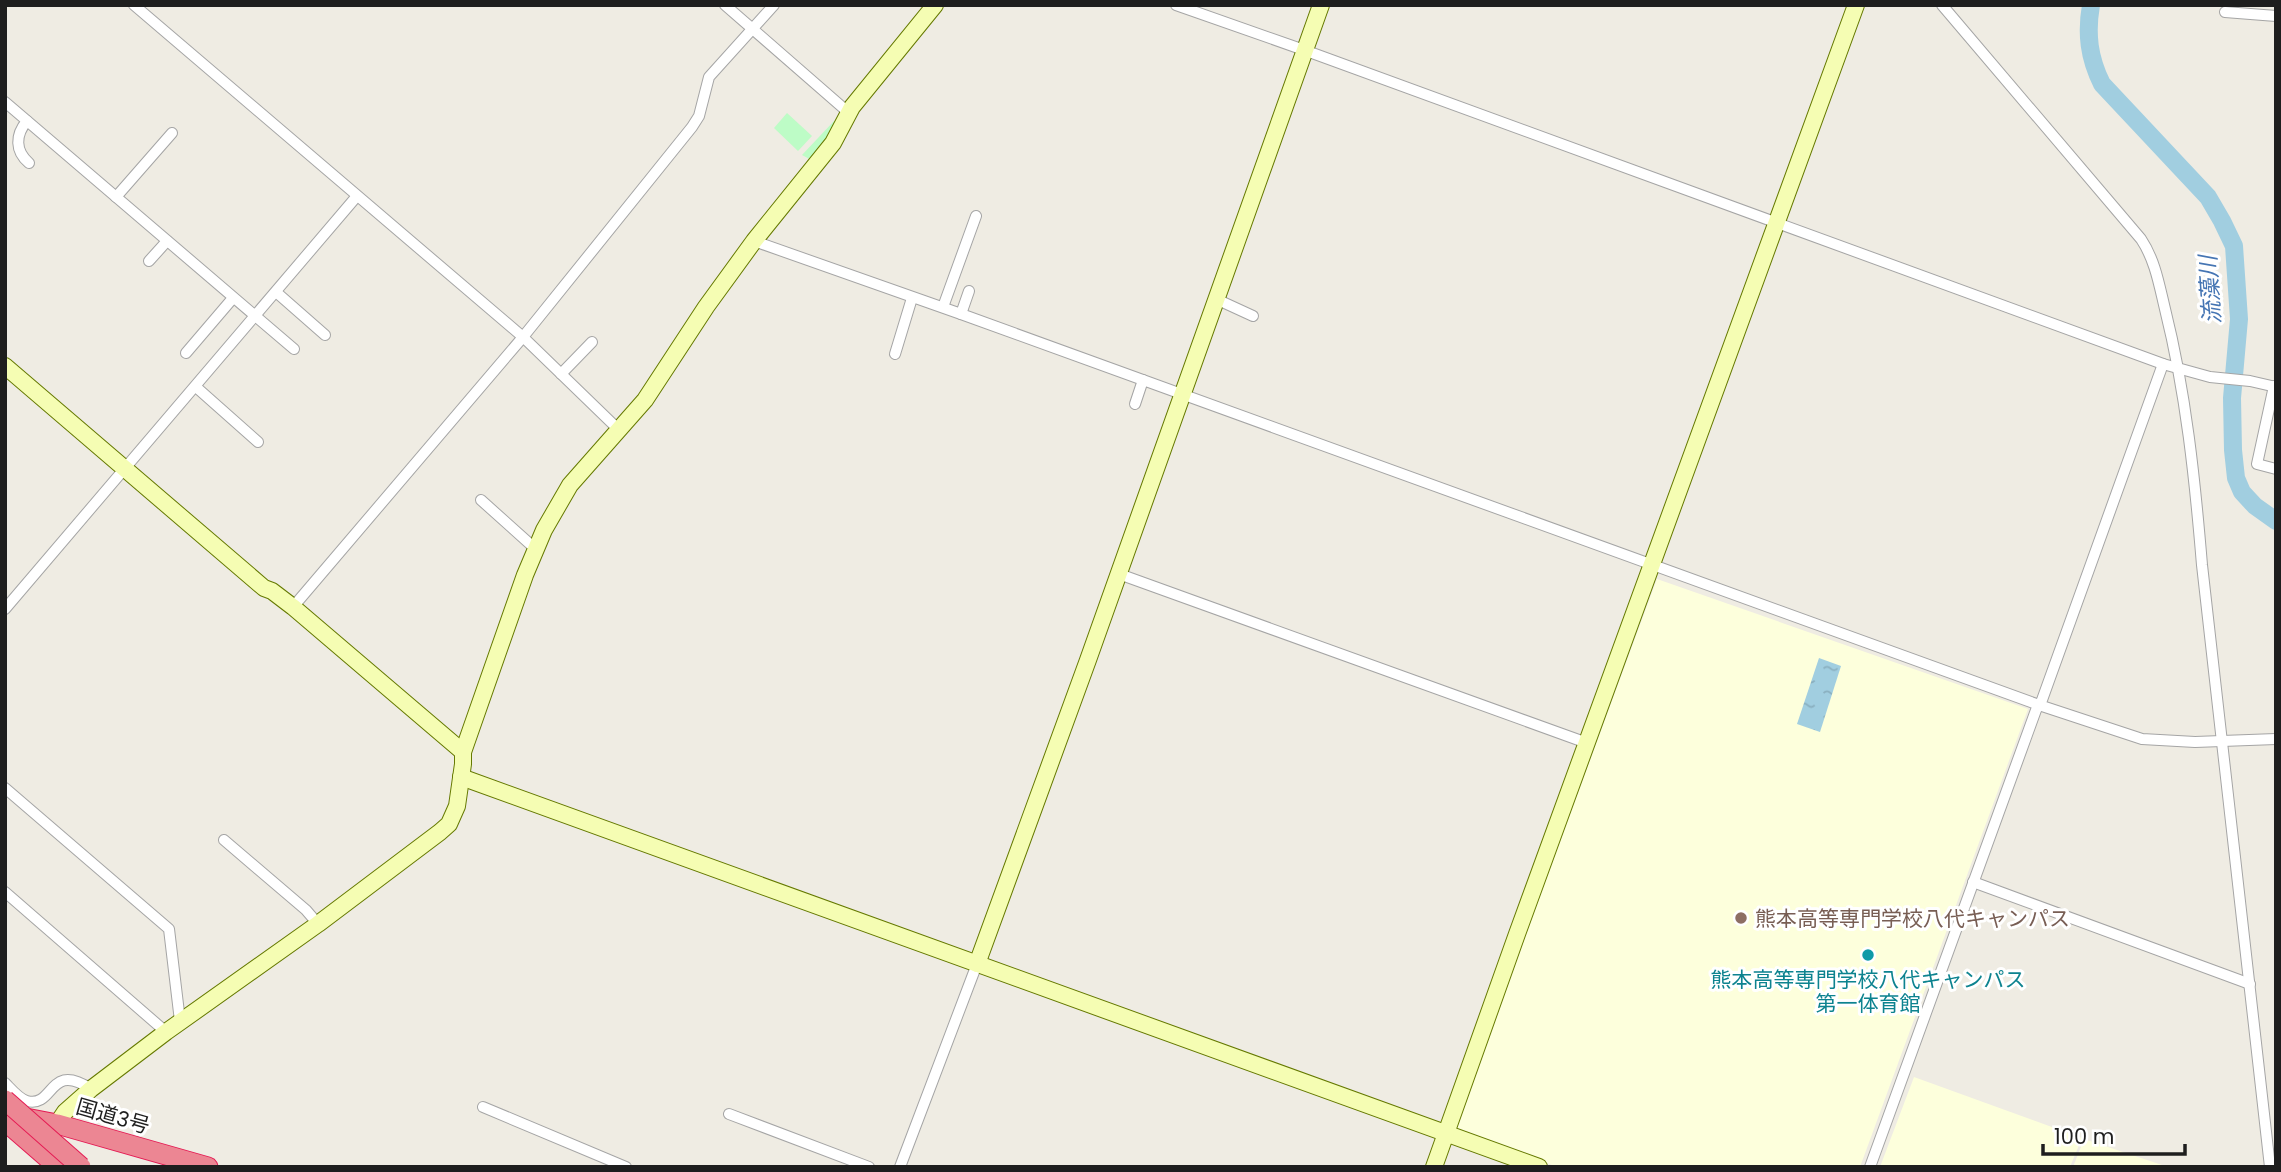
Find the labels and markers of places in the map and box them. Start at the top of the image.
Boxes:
place label: 熊本高等専門学校八代キャンパス [1755,904,2070,933]
marker: 熊本高等専門学校八代キャンパス [1733,910,1749,926]
marker: 熊本高等専門学校八代キャンパス 第一体育館 [1860,947,1876,963]
place label: 熊本高等専門学校八代キャンパス 第一体育館 [1711,965,2026,1018]

